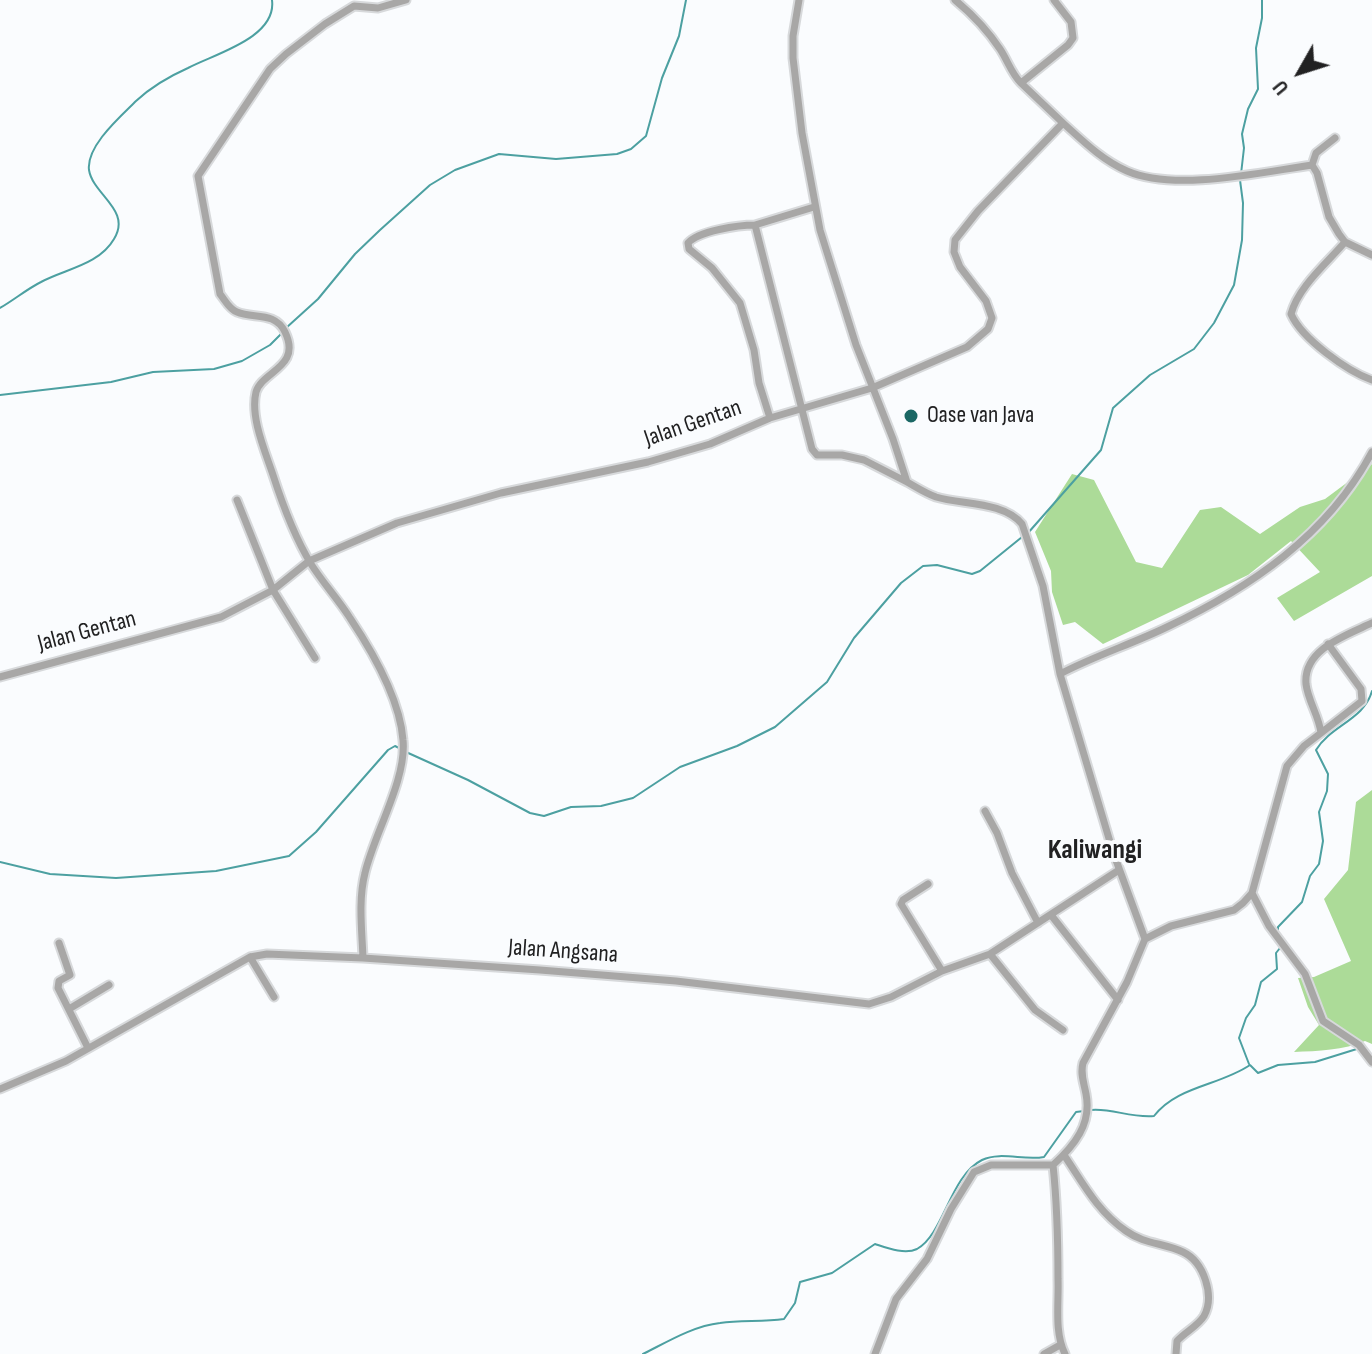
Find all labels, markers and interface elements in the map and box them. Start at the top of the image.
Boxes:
north arrow [1260,32,1340,112]
text: U [1267,74,1295,100]
street label: Jalan Gentan [641,394,745,454]
place label: Oase van Java [927,402,1034,430]
marker: Oase van Java [902,407,920,425]
street label: Jalan Gentan [35,605,139,659]
district label: Kaliwangi [1048,834,1142,868]
street label: Jalan Angsana [507,934,619,970]

